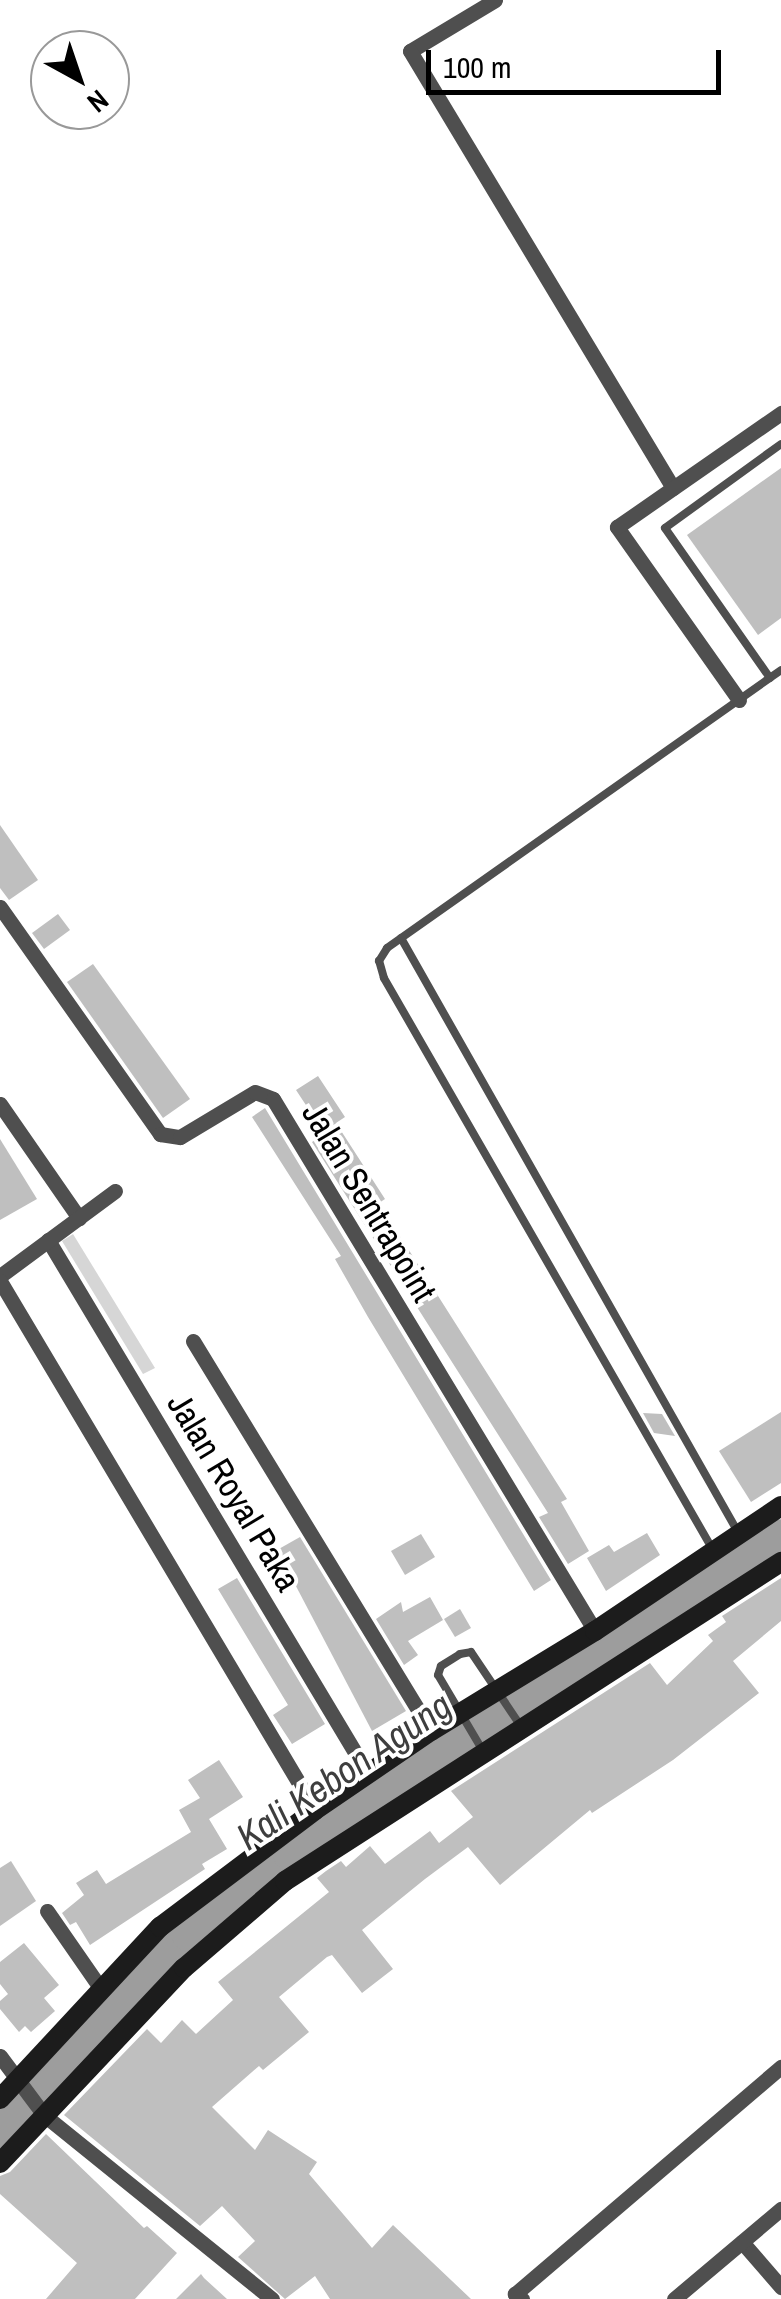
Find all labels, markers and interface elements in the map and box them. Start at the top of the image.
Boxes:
north arrow [30,30,130,130]
scale bar [431,30,726,92]
text: 100 m [443,47,511,87]
text: N [79,82,117,121]
street label: Jalan Sentrapoint [293,1095,445,1309]
street label: Jalan Royal Paka [158,1385,310,1599]
water label: Kali Kebon Agung [227,1682,461,1860]

